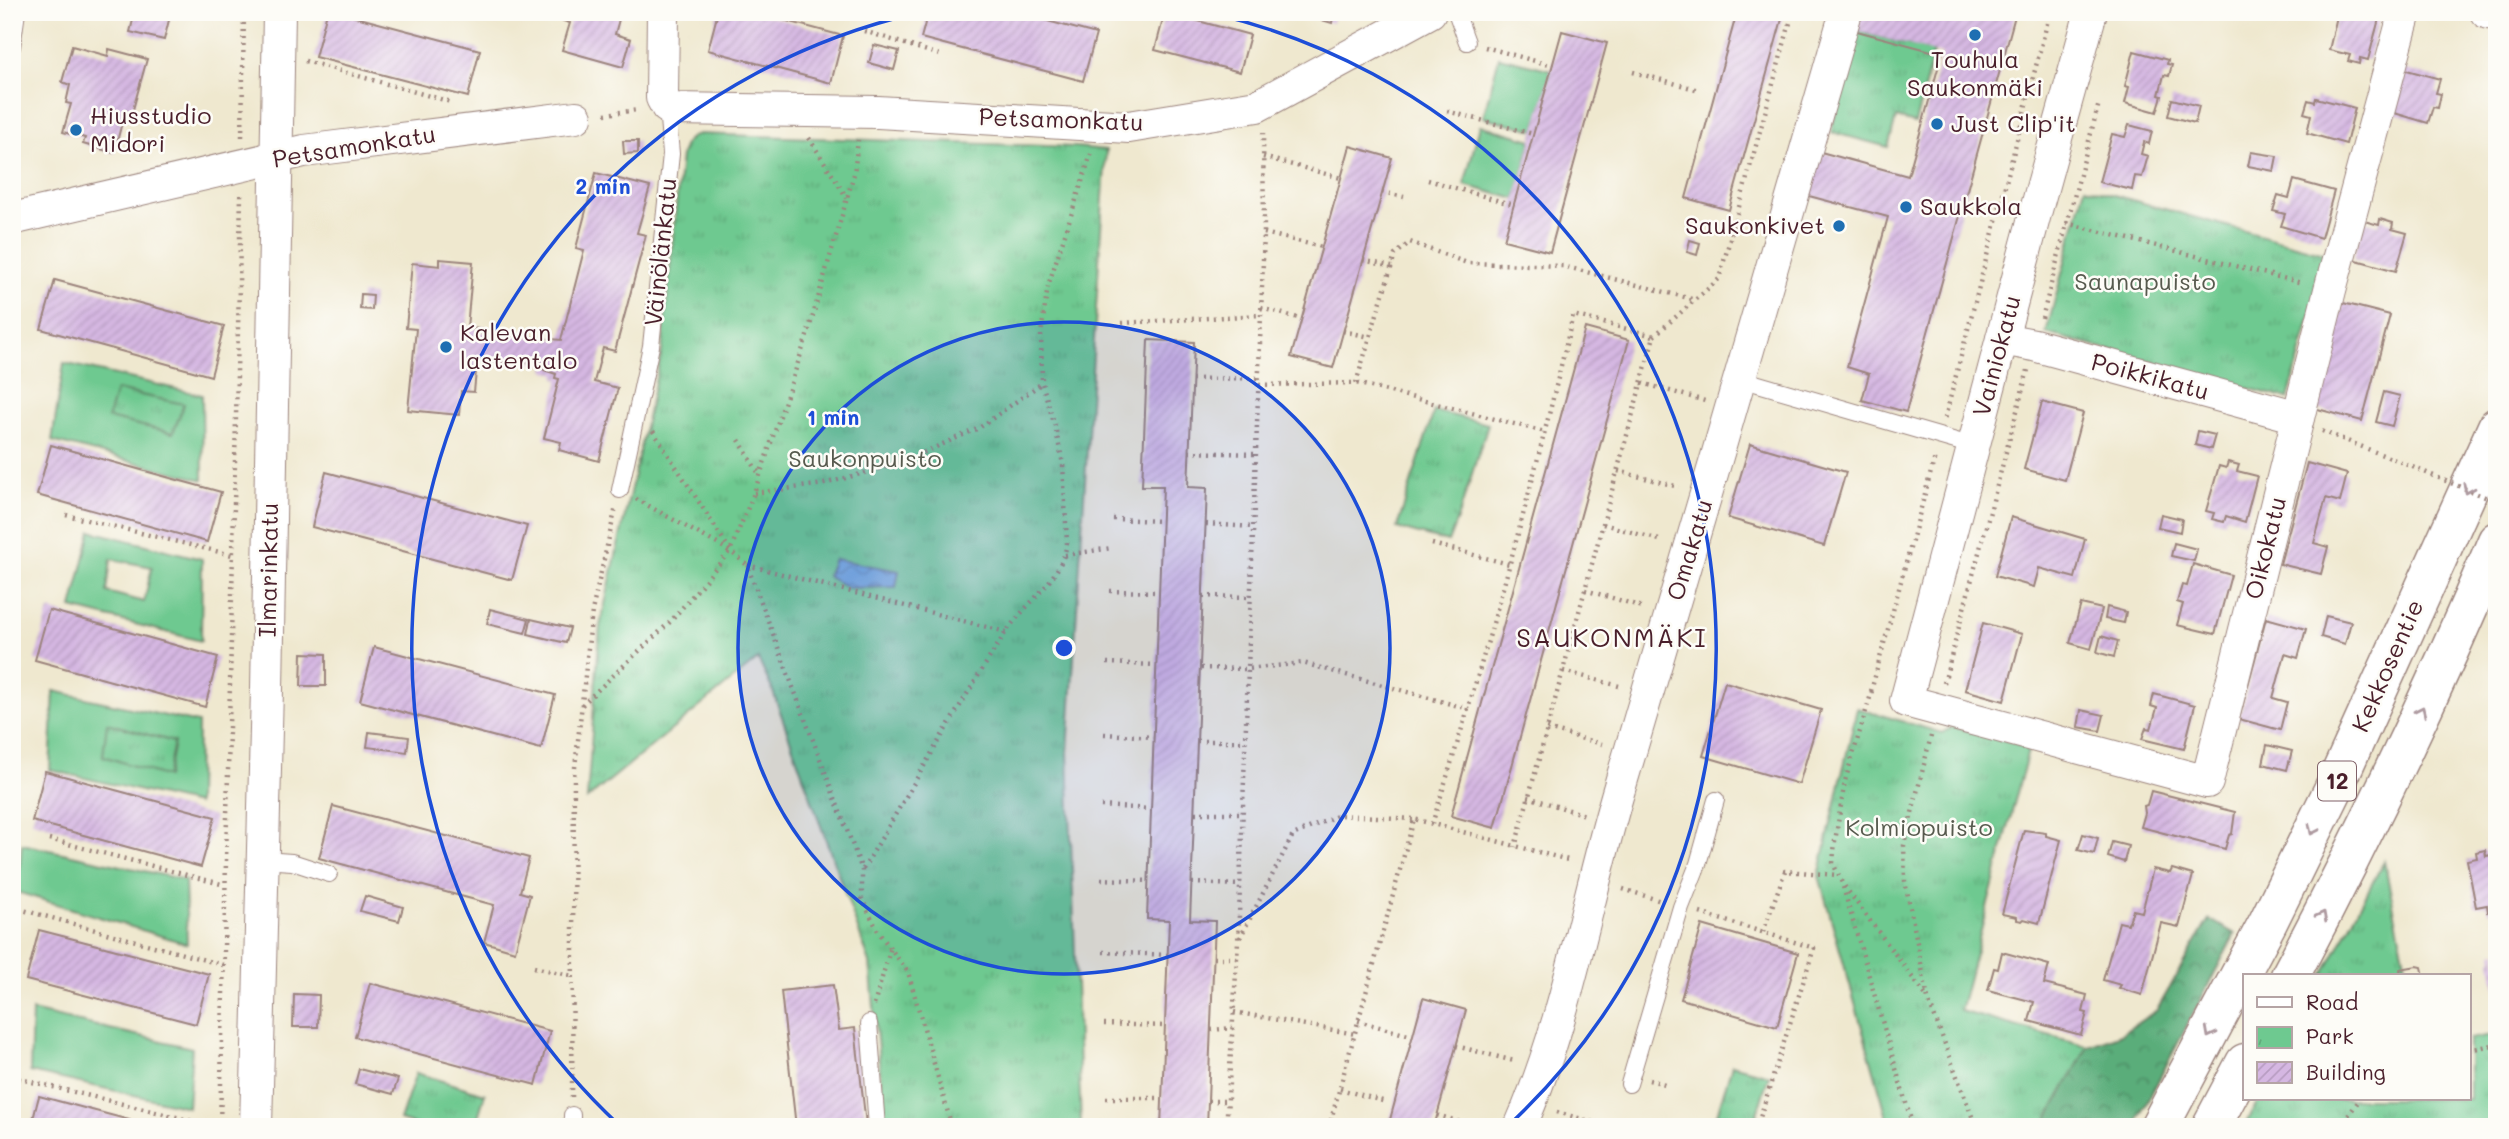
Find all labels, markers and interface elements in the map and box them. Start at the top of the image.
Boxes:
marker: Touhula Saukonmäki [1967,27,1983,43]
place label: Touhula Saukonmäki [1907,43,2043,102]
place label: Hiusstudio Midori [90,99,211,158]
street label: Petsamonkatu [978,100,1144,137]
place label: Just Clip'it [1951,107,2076,138]
marker: Just Clip'it [1929,116,1945,132]
street label: Petsamonkatu [270,117,438,174]
marker: Hiusstudio Midori [68,122,84,138]
text: 2 min [575,172,631,199]
street label: Väinölänkatu [636,176,683,328]
place label: Saukkola [1920,190,2022,221]
marker: Saukkola [1898,199,1914,215]
place label: Saukonkivet [1685,209,1825,240]
marker: Saukonkivet [1831,218,1847,234]
park label: Saunapuisto [2074,265,2216,296]
street label: Vainiokatu [1965,292,2027,420]
place label: Kalevan lastentalo [460,316,577,375]
marker: Kalevan lastentalo [438,339,454,355]
street label: Poikkikatu [2088,345,2213,406]
text: 1 min [807,403,859,430]
park label: Saukonpuisto [788,442,942,473]
one-way arrow [2463,482,2477,494]
street label: Oikokatu [2237,493,2292,602]
street label: Omakatu [1658,495,1719,604]
street label: Ilmarinkatu [251,502,284,638]
street label: Kekkosentie [2344,594,2430,736]
district label: SAUKONMÄKI [1516,620,1708,654]
centre of rings [1052,636,1076,660]
one-way arrow [2413,706,2427,718]
road number: 12 [2318,762,2356,800]
park label: Kolmiopuisto [1845,811,1993,842]
one-way arrow [2308,823,2322,835]
one-way arrow [2314,911,2327,923]
legend [2243,974,2470,1100]
text: Road [2306,988,2358,1015]
text: Park [2306,1022,2354,1049]
one-way arrow [2205,1026,2218,1038]
text: Building [2306,1058,2386,1085]

